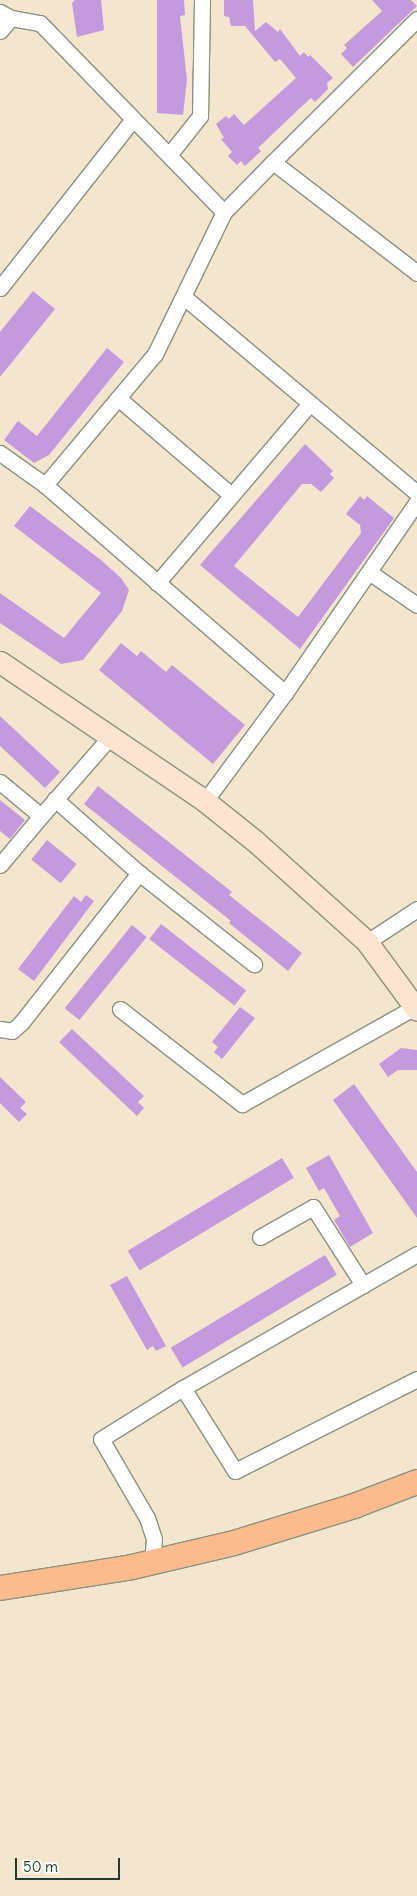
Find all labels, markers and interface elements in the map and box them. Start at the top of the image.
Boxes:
scale bar [18,1848,122,1880]
text: 50 m [23,1857,58,1876]

